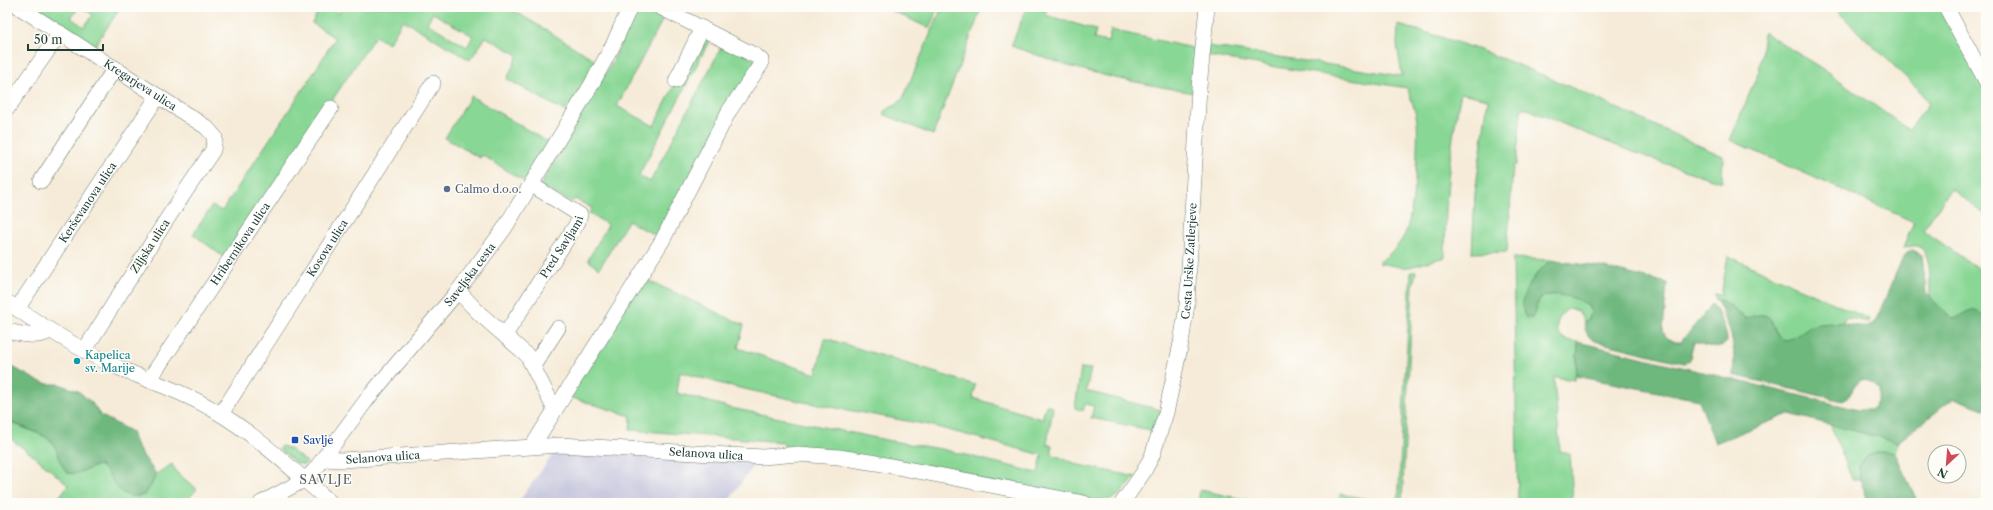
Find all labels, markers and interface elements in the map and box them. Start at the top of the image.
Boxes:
scale bar [28,26,103,52]
text: 50 m [34,32,63,47]
street label: Kregarjeva ulica [101,56,179,113]
street label: Kerševanova ulica [56,159,120,245]
place label: Calmo d.o.o. [455,182,521,196]
marker: Calmo d.o.o. [442,184,452,194]
street label: Hribernikova ulica [207,199,273,288]
street label: Cesta Urške Zatlerjeve [1178,203,1200,320]
street label: Pred Savljami [537,214,587,281]
street label: Ziljska ulica [127,216,173,276]
street label: Kosova ulica [304,217,351,279]
street label: Saveljska cesta [441,240,498,309]
place label: Kapelica sv. Marije [85,348,135,375]
marker: Kapelica sv. Marije [72,356,82,366]
place label: Savlje [303,433,333,447]
marker: Savlje [290,435,300,445]
street label: Selanova ulica [669,444,744,463]
north arrow [1927,444,1967,484]
street label: Selanova ulica [345,448,421,467]
text: N [1935,464,1950,481]
district label: SAVLJE [299,471,353,487]

